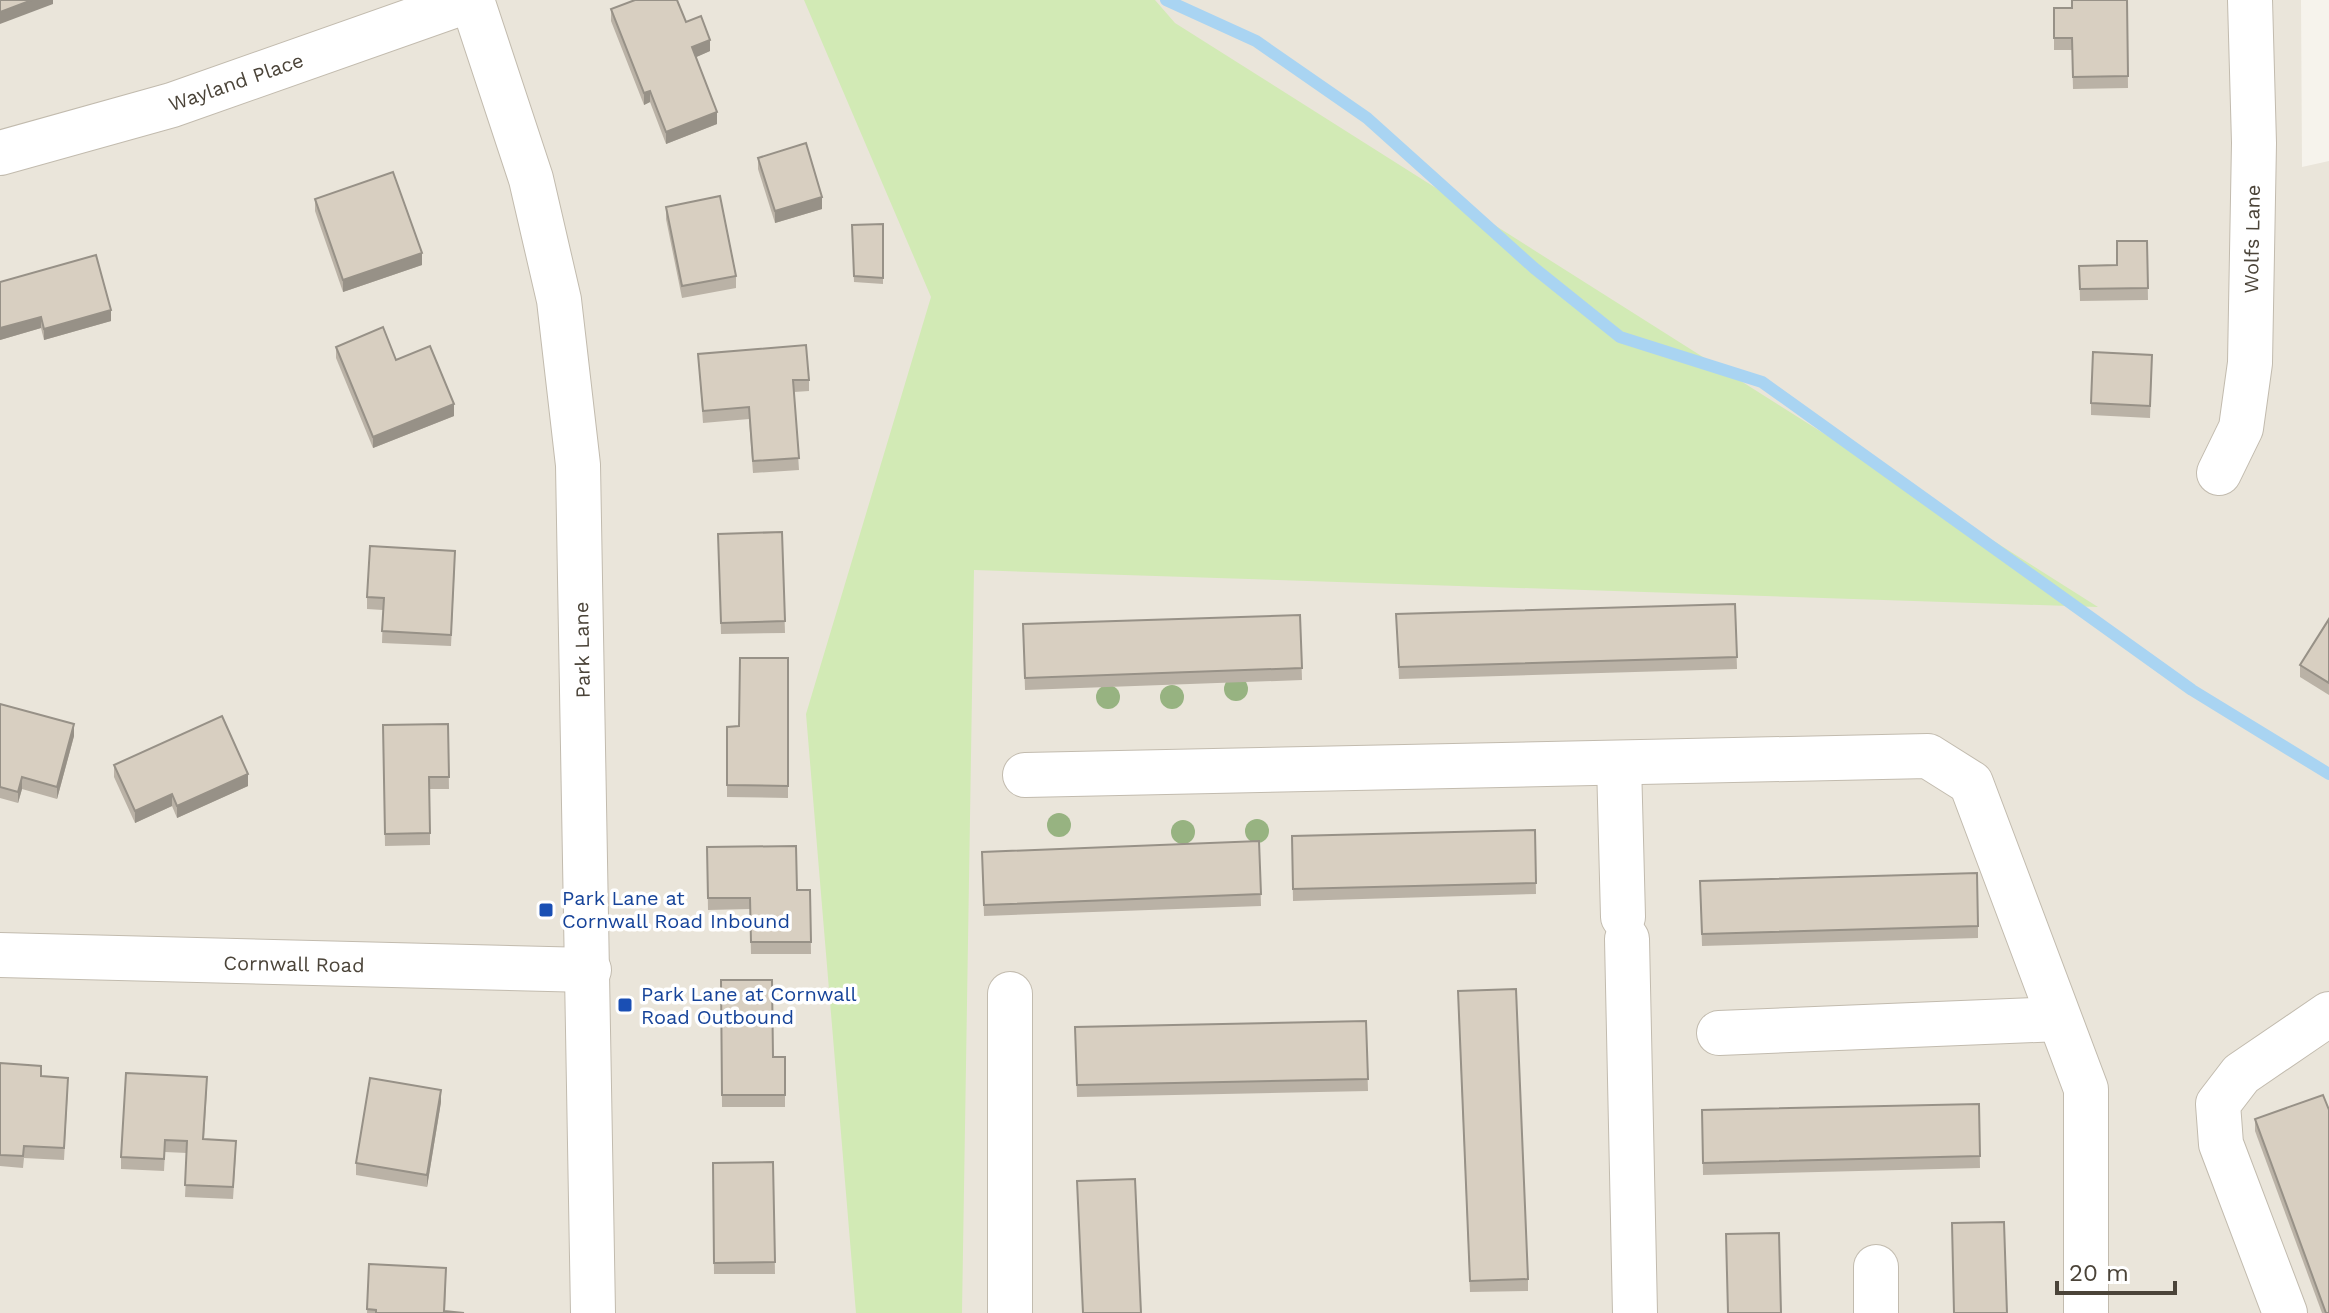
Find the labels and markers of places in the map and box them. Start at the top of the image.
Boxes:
place label: Park Lane at Cornwall Road Inbound [562,886,790,933]
marker: Park Lane at Cornwall Road Inbound [537,901,555,919]
place label: Park Lane at Cornwall Road Outbound [641,982,857,1029]
marker: Park Lane at Cornwall Road Outbound [616,996,634,1014]

